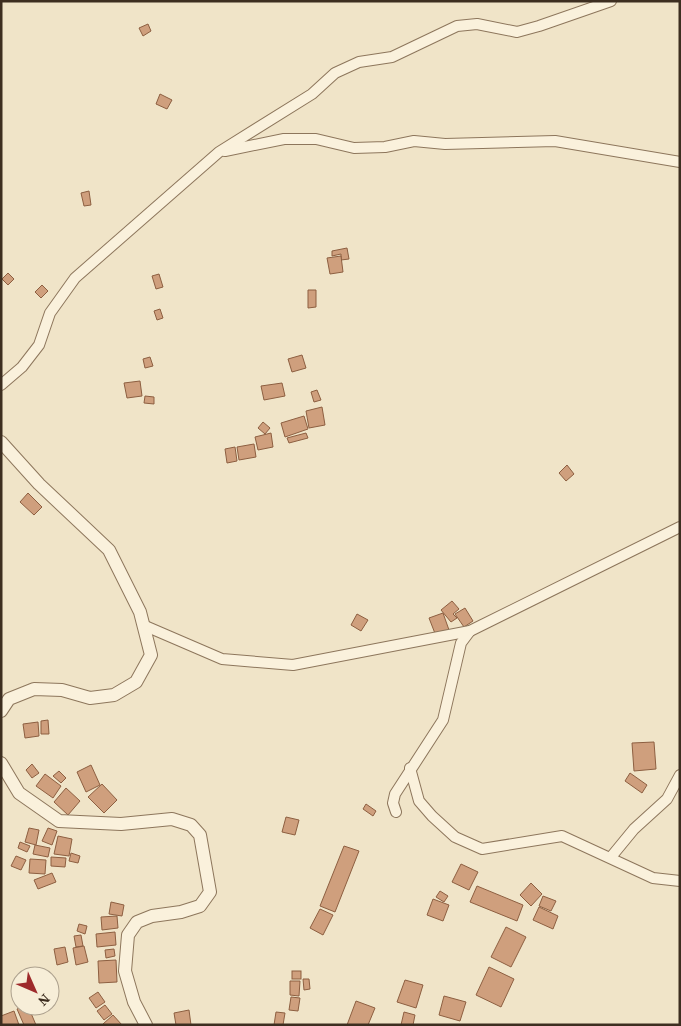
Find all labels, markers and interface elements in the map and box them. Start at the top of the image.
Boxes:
north arrow [10,966,60,1016]
text: N [34,990,55,1011]

